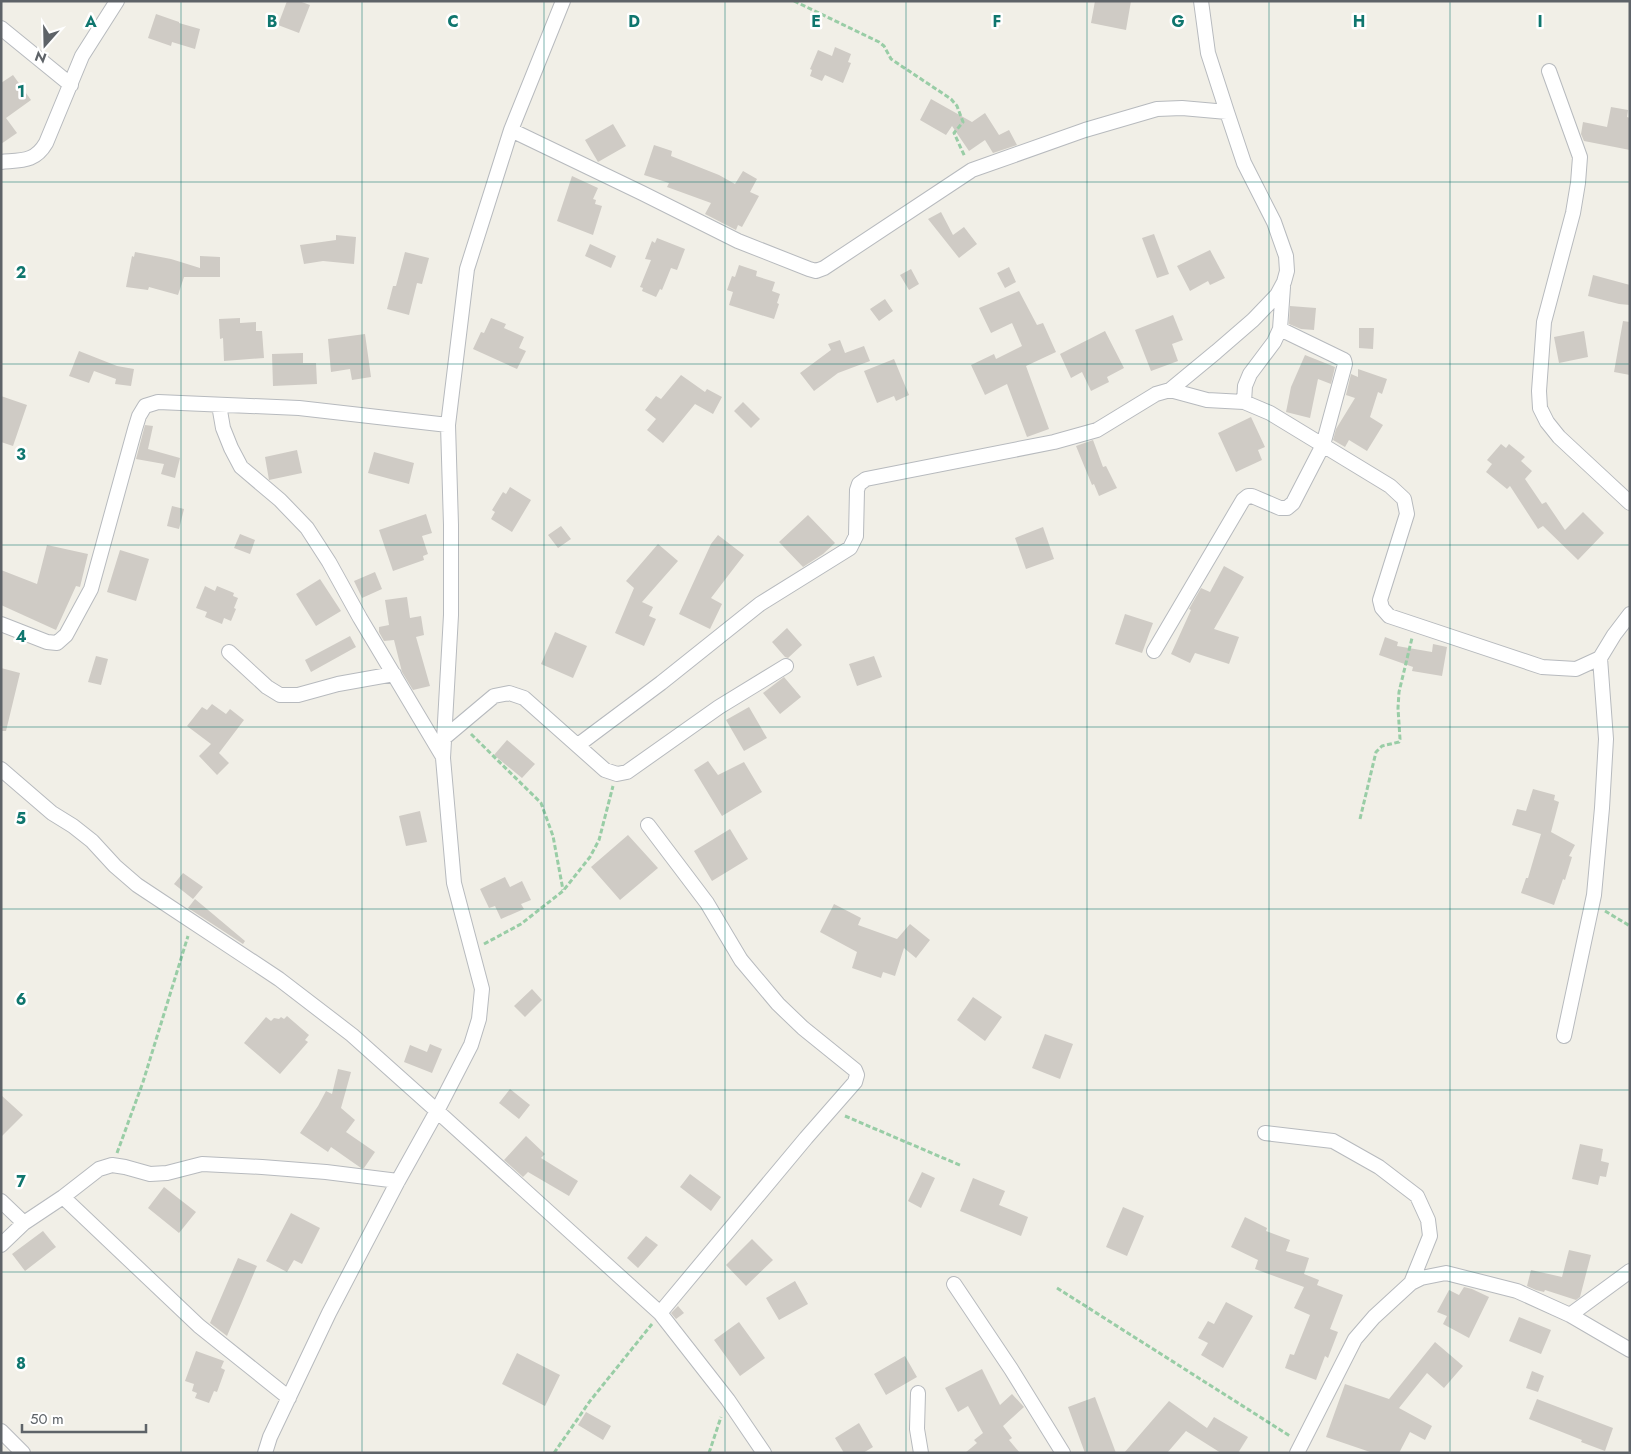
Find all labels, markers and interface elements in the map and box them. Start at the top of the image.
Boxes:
text: A [84,10,97,33]
text: B [267,10,277,33]
text: C [447,10,459,33]
text: D [628,10,640,33]
text: E [811,10,821,33]
text: F [993,10,1001,33]
text: G [1171,10,1185,33]
text: H [1353,10,1365,33]
text: I [1537,10,1543,33]
north arrow [20,20,70,70]
text: N [32,46,49,69]
text: 1 [17,80,25,103]
text: 2 [16,261,26,284]
text: 3 [16,443,26,466]
text: 4 [15,625,27,648]
text: 5 [16,807,26,830]
text: 6 [16,988,26,1011]
text: 7 [16,1170,26,1193]
text: 8 [16,1352,26,1375]
scale bar [22,1402,146,1434]
text: 50 m [30,1408,64,1430]

